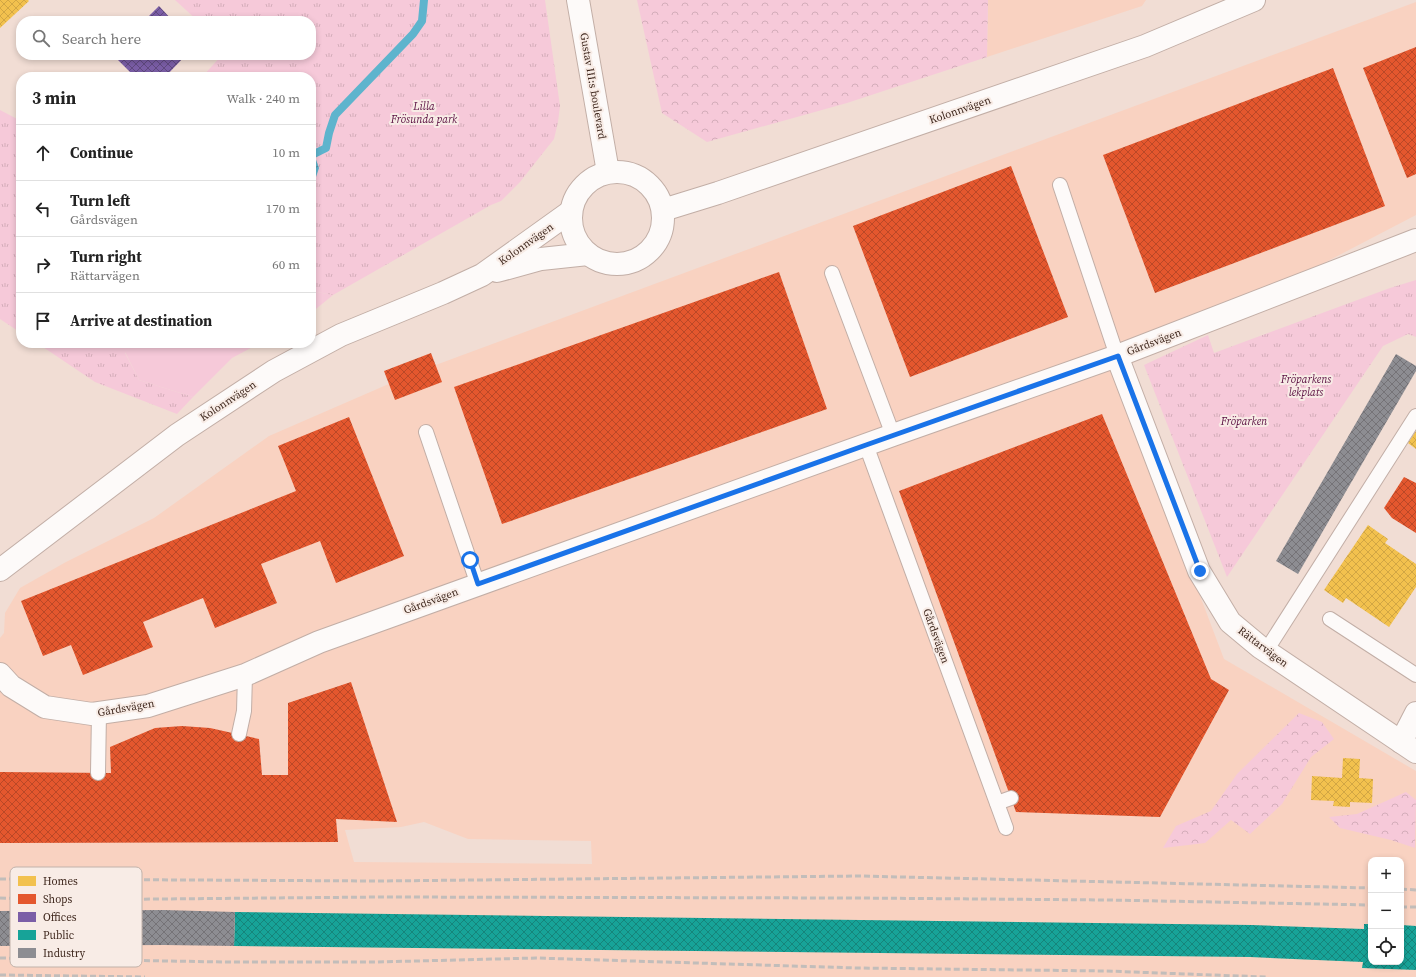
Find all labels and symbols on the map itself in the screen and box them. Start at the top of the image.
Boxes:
street label: Gustav III:s boulevard [576,32,610,141]
street label: Kolonnvägen [927,92,993,128]
park label: Lilla Frösunda park [390,99,458,127]
street label: Kolonnvägen [495,219,557,269]
street label: Gårdsvägen [1125,325,1184,359]
park label: Fröparkens lekplats [1280,372,1331,400]
street label: Kolonnvägen [197,377,259,425]
park label: Fröparken [1220,414,1268,429]
route start [461,551,479,569]
route end [1191,562,1209,580]
street label: Gårdsvägen [401,584,461,618]
street label: Gårdsvägen [919,606,953,666]
street label: Rättarvägen [1235,623,1291,671]
street label: Gårdsvägen [96,696,156,720]
legend [10,867,142,967]
text: Homes [43,874,78,889]
text: Shops [43,892,72,907]
text: Offices [43,910,77,925]
text: Public [43,928,75,943]
text: Industry [43,946,85,961]

